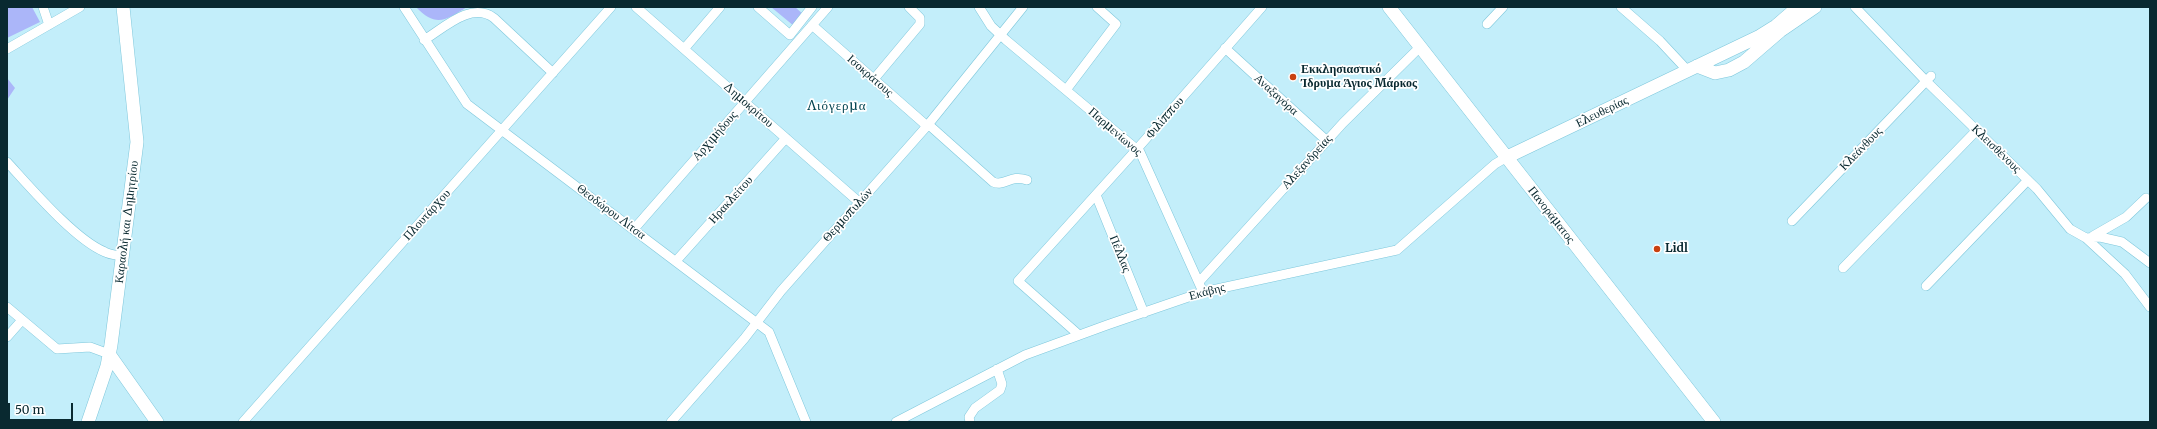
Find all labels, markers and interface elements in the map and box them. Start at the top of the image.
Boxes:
street label: Ισοκράτους [844,52,896,100]
place label: Εκκλησιαστικό Ίδρυμα Άγιος Μάρκος [1301,63,1417,91]
street label: Αναξαγόρα [1251,71,1301,119]
marker: Εκκλησιαστικό Ίδρυμα Άγιος Μάρκος [1288,72,1298,82]
street label: Δημοκρίτου [720,79,776,131]
street label: Ελευθερίας [1574,93,1630,131]
street label: Φιλίππου [1143,94,1187,142]
district label: Λιόγερμα [807,98,867,114]
street label: Παρμενίωνος [1085,105,1145,159]
street label: Αρχιμήδους [690,108,740,164]
street label: Κλεισθένους [1968,122,2024,176]
street label: Κλεάνθους [1837,124,1885,174]
street label: Αλεξανδρείας [1279,132,1335,192]
street label: Καραολή και Δημητρίου [112,160,142,284]
street label: Ηρακλείτου [706,173,756,227]
street label: Θεοδώρου Λίτσα [574,181,648,243]
street label: Πανοράματος [1524,184,1578,246]
street label: Θερμοπυλών [820,185,876,245]
street label: Πλουτάρχου [400,186,454,244]
street label: Πέλλας [1106,233,1134,275]
place label: Lidl [1665,242,1688,256]
marker: Lidl [1652,244,1662,254]
street label: Εκάβης [1187,280,1227,304]
scale bar [10,395,75,421]
text: 50 m [15,402,44,417]

